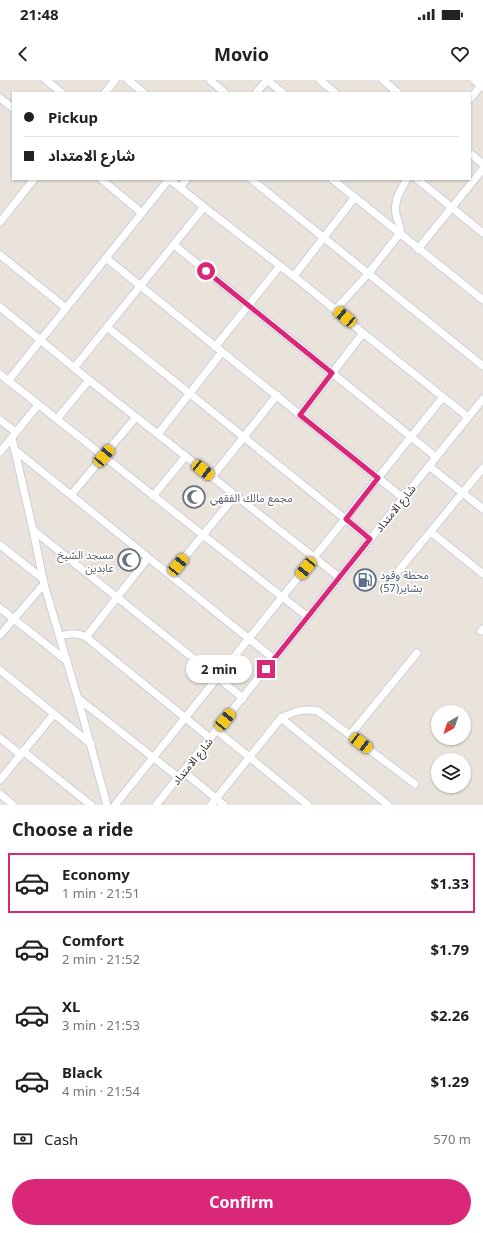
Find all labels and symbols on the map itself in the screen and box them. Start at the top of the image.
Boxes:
route start [197,262,215,280]
car [332,305,358,329]
car [92,443,116,469]
car [190,458,216,482]
street label: شارع الامتداد [371,481,420,535]
mosque icon: مجمع مالك الفقهي [181,484,207,510]
place label: مجمع مالك الفقهي [210,490,293,507]
place label: مسجد الشيخ عابدين [57,547,114,575]
mosque icon: مسجد الشيخ عابدين [116,547,142,573]
car [166,552,190,578]
car [294,555,318,581]
fuel station icon: محطة وقود بشاير(57) [352,567,378,593]
place label: محطة وقود بشاير(57) [380,567,429,595]
callout: 2 min [186,655,252,683]
route end [257,660,275,678]
north arrow [431,705,471,745]
car [213,707,237,733]
car [348,731,374,755]
street label: شارع الامتداد [168,734,217,788]

